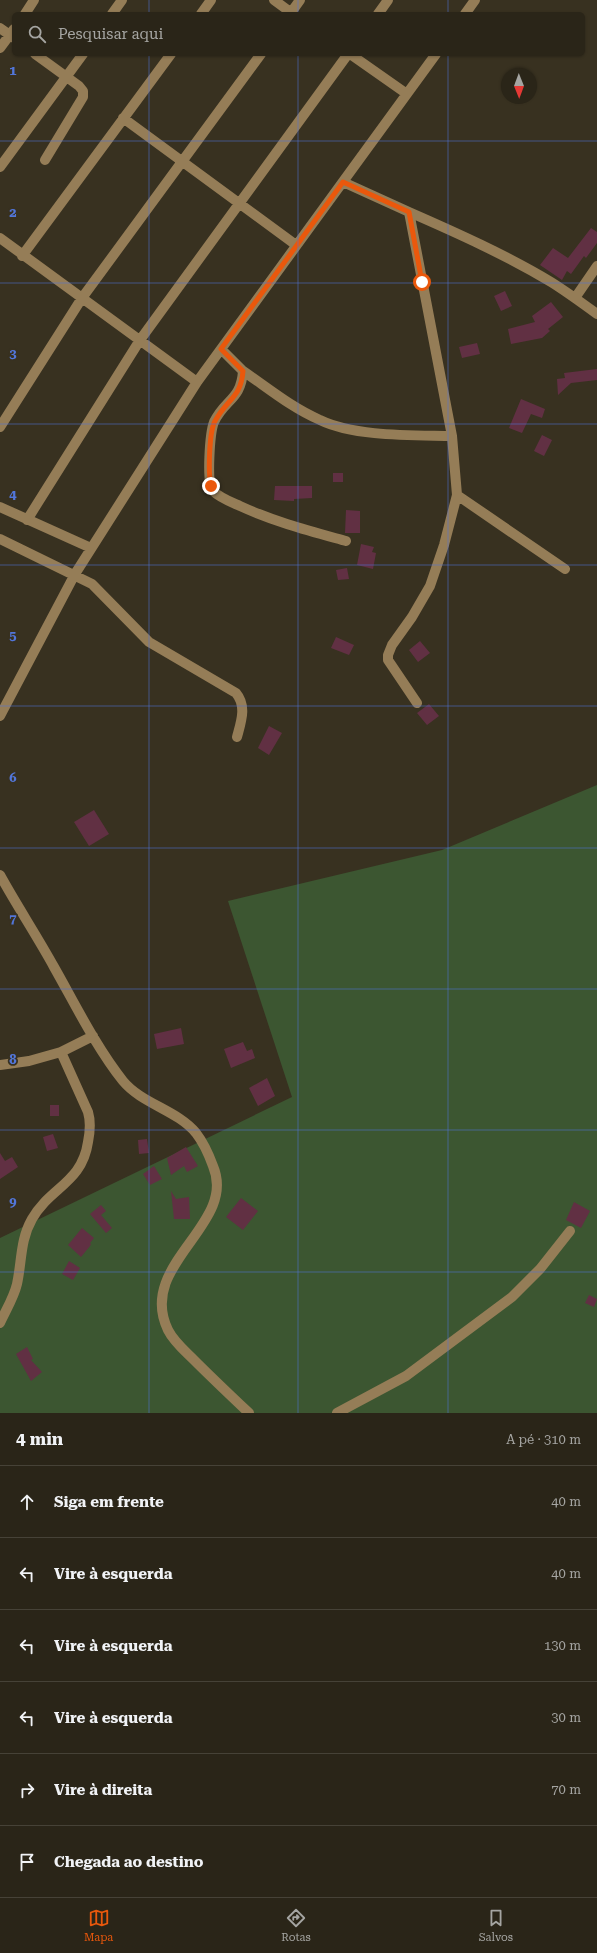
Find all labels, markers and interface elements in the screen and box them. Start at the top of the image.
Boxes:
search box [12,12,585,56]
icon: search [26,23,48,45]
text: Pesquisar aqui [58,25,163,43]
text: 1 [9,63,17,78]
north arrow [501,68,537,104]
text: 2 [9,205,17,220]
route start [413,273,431,291]
text: 3 [9,346,17,361]
route end [202,477,220,495]
text: 4 [9,487,17,502]
text: 5 [9,628,17,643]
text: 6 [9,770,17,785]
text: 7 [9,911,17,926]
text: 8 [9,1052,17,1067]
text: 9 [9,1194,17,1209]
text: 4 min [16,1429,63,1449]
text: A pé · 310 m [506,1432,581,1447]
icon: ahead [16,1491,38,1513]
text: Siga em frente [54,1493,164,1511]
text: 40 m [551,1494,581,1509]
icon: left [16,1563,38,1585]
text: Vire à esquerda [54,1565,173,1583]
text: 40 m [551,1566,581,1581]
icon: left [16,1635,38,1657]
text: Vire à esquerda [54,1637,173,1655]
text: 130 m [544,1638,581,1653]
icon: left [16,1707,38,1729]
text: Vire à esquerda [54,1709,173,1727]
text: 30 m [551,1710,581,1725]
icon: right [16,1779,38,1801]
text: Vire à direita [54,1781,152,1799]
text: 70 m [551,1782,581,1797]
icon: arrive [16,1851,38,1873]
text: Chegada ao destino [54,1853,203,1871]
tab: Mapa [84,1907,113,1944]
tab: Rotas [281,1907,311,1944]
tab: Salvos [479,1907,513,1944]

